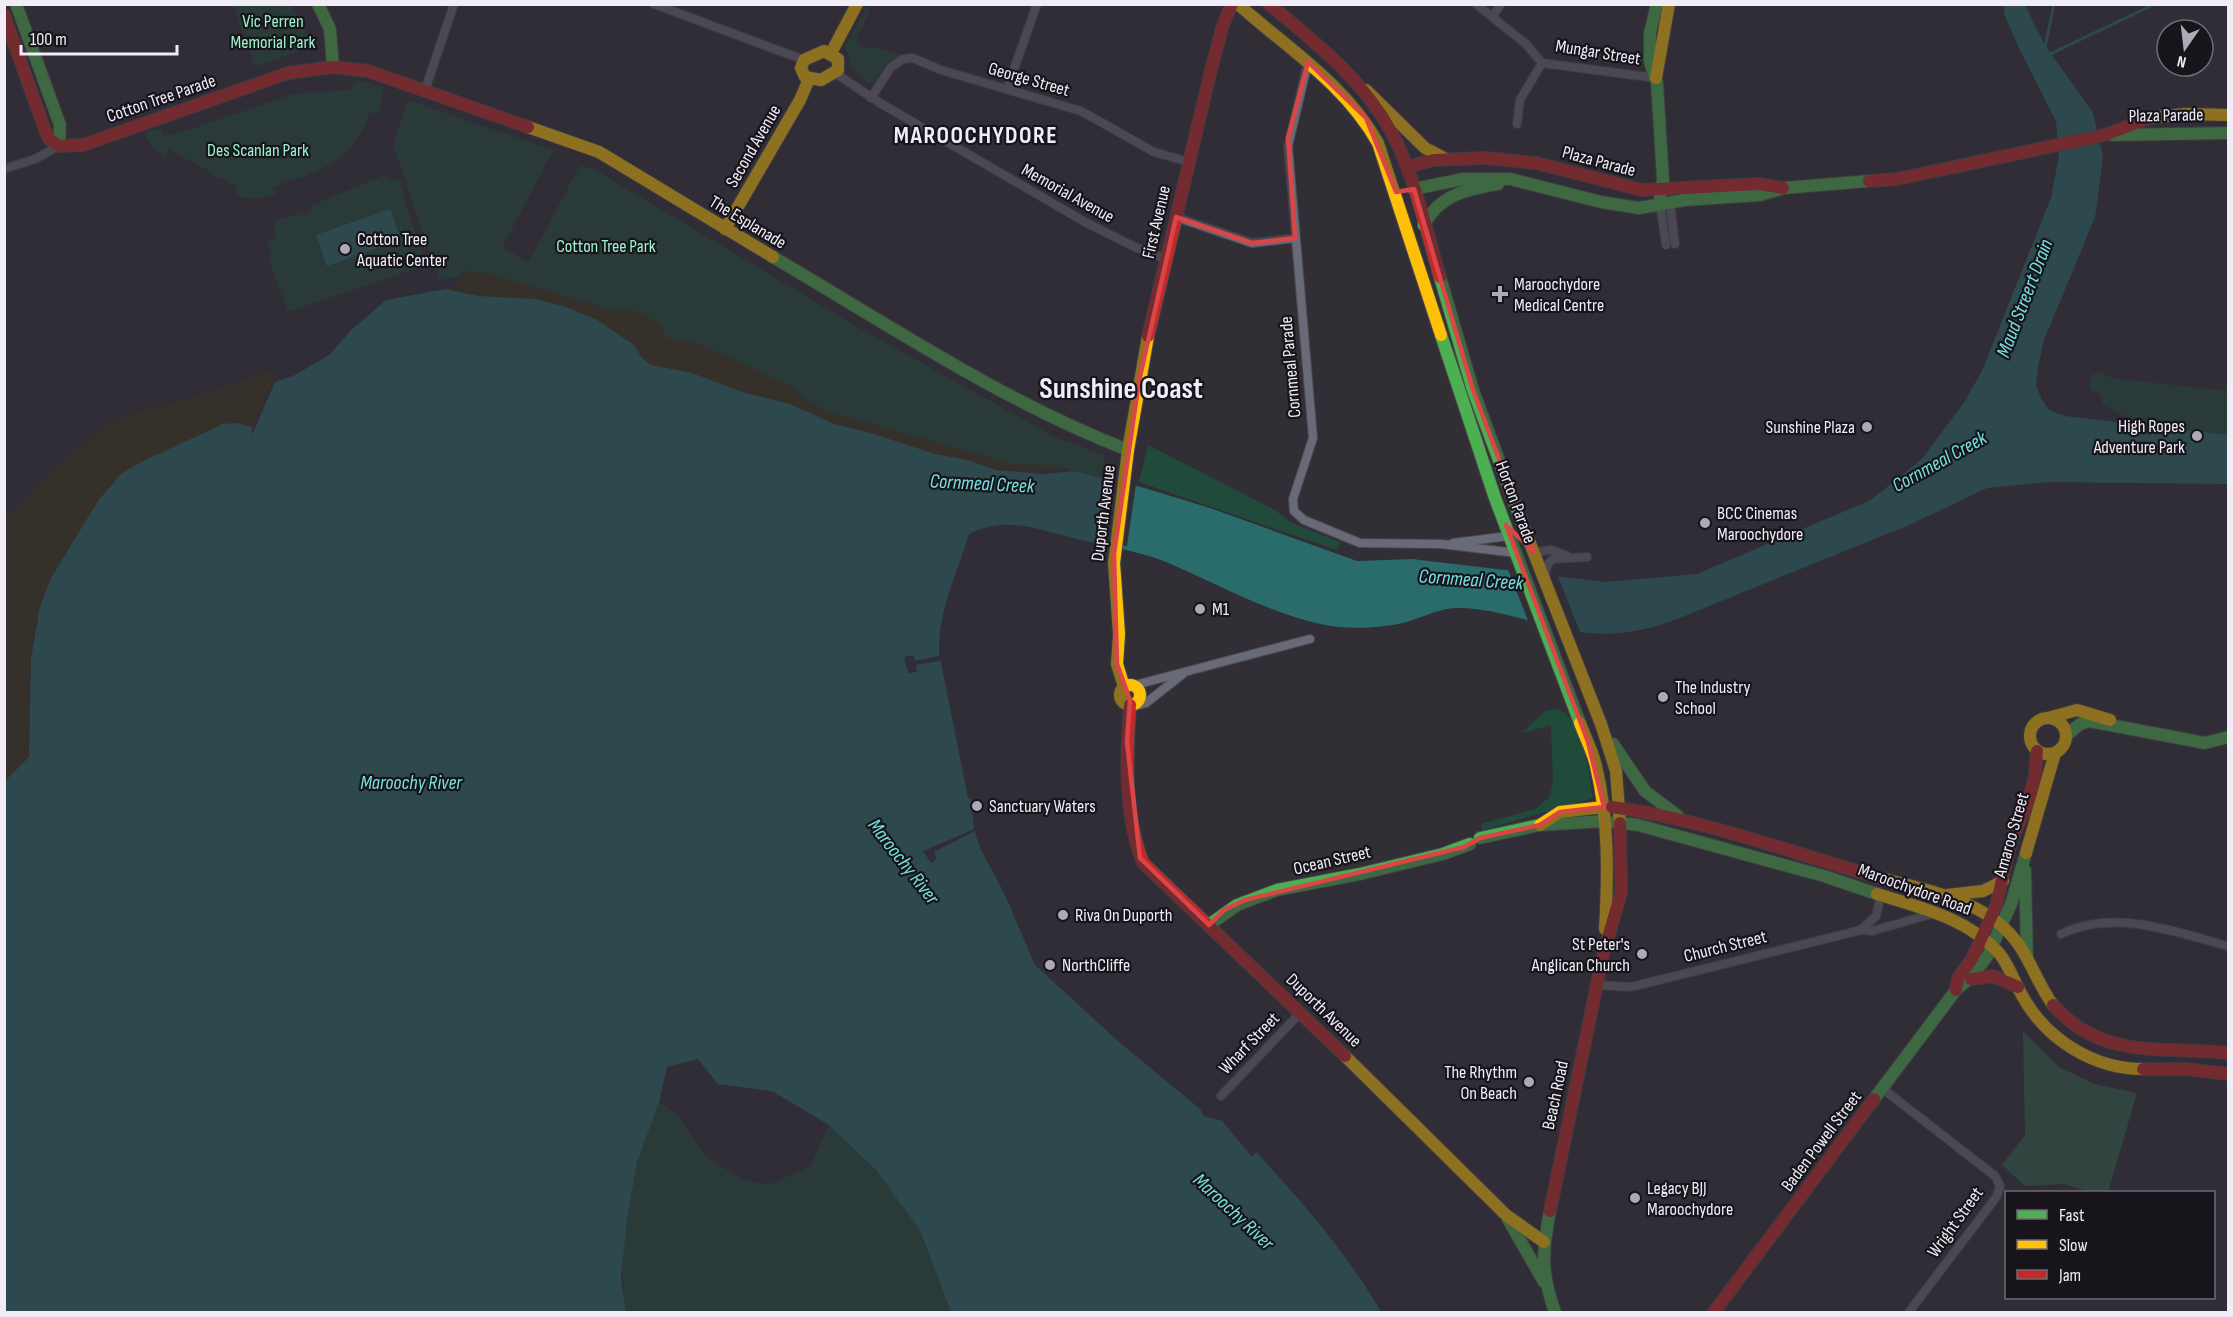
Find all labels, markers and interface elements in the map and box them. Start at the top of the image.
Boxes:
park label: Vic Perren Memorial Park [231,11,316,53]
scale bar [21,18,177,56]
north arrow [2155,18,2215,78]
text: 100 m [30,29,67,50]
street label: Mungar Street [1554,35,1642,70]
text: N [2175,51,2188,71]
street label: George Street [986,58,1072,101]
street label: Cotton Tree Parade [104,70,218,127]
street label: Second Avenue [721,101,785,191]
street label: Plaza Parade [2128,104,2204,127]
district label: MAROOCHYDORE [894,121,1058,150]
park label: Des Scanlan Park [207,140,309,161]
street label: Plaza Parade [1560,142,1638,181]
street label: Memorial Avenue [1018,159,1118,227]
street label: First Avenue [1138,184,1175,261]
street label: The Esplanade [706,191,790,254]
place label: Cotton Tree Aquatic Center [356,229,447,271]
park label: Cotton Tree Park [556,236,656,257]
water label: Maud Streert Drain [1991,236,2058,361]
marker: Cotton Tree Aquatic Center [338,242,352,256]
place label: Maroochydore Medical Centre [1514,274,1604,316]
marker: Maroochydore Medical Centre [1491,285,1509,303]
street label: Cornmeal Parade [1276,315,1305,419]
district label: Sunshine Coast [1039,371,1203,407]
place label: High Ropes Adventure Park [2093,416,2185,458]
place label: Sunshine Plaza [1765,417,1855,438]
marker: Sunshine Plaza [1860,420,1874,434]
water label: Cornmeal Creek [1888,426,1991,498]
marker: High Ropes Adventure Park [2190,429,2204,443]
street label: Horton Parade [1491,458,1540,546]
street label: Duporth Avenue [1087,464,1120,562]
water label: Cornmeal Creek [929,469,1035,499]
place label: BCC Cinemas Maroochydore [1717,503,1803,545]
marker: BCC Cinemas Maroochydore [1698,516,1712,530]
water label: Cornmeal Creek [1418,564,1524,596]
place label: M1 [1212,599,1230,620]
marker: M1 [1193,602,1207,616]
place label: The Industry School [1675,677,1751,719]
marker: The Industry School [1656,690,1670,704]
water label: Maroochy River [360,771,463,795]
street label: Amaroo Street [1989,790,2034,881]
place label: Sanctuary Waters [989,796,1096,817]
marker: Sanctuary Waters [970,799,984,813]
water label: Maroochy River [862,814,945,910]
street label: Ocean Street [1291,841,1373,880]
street label: Maroochydore Road [1855,859,1974,920]
place label: Riva On Duporth [1075,905,1172,926]
marker: Riva On Duporth [1056,908,1070,922]
street label: Church Street [1682,926,1769,967]
place label: St Peter's Anglican Church [1531,934,1630,976]
marker: St Peter's Anglican Church [1635,947,1649,961]
place label: NorthCliffe [1062,955,1130,976]
marker: NorthCliffe [1043,958,1057,972]
street label: Duporth Avenue [1282,969,1366,1052]
street label: Wharf Street [1215,1008,1284,1079]
street label: Beach Road [1538,1059,1573,1131]
place label: The Rhythm On Beach [1444,1062,1517,1104]
marker: The Rhythm On Beach [1522,1075,1536,1089]
street label: Baden Powell Street [1777,1087,1866,1196]
water label: Maroochy River [1188,1168,1280,1256]
place label: Legacy BJJ Maroochydore [1647,1178,1733,1220]
street label: Wright Street [1923,1183,1988,1261]
marker: Legacy BJJ Maroochydore [1628,1191,1642,1205]
legend [2005,1191,2215,1299]
text: Fast [2059,1205,2085,1226]
text: Slow [2059,1235,2088,1256]
text: Jam [2058,1265,2081,1286]

